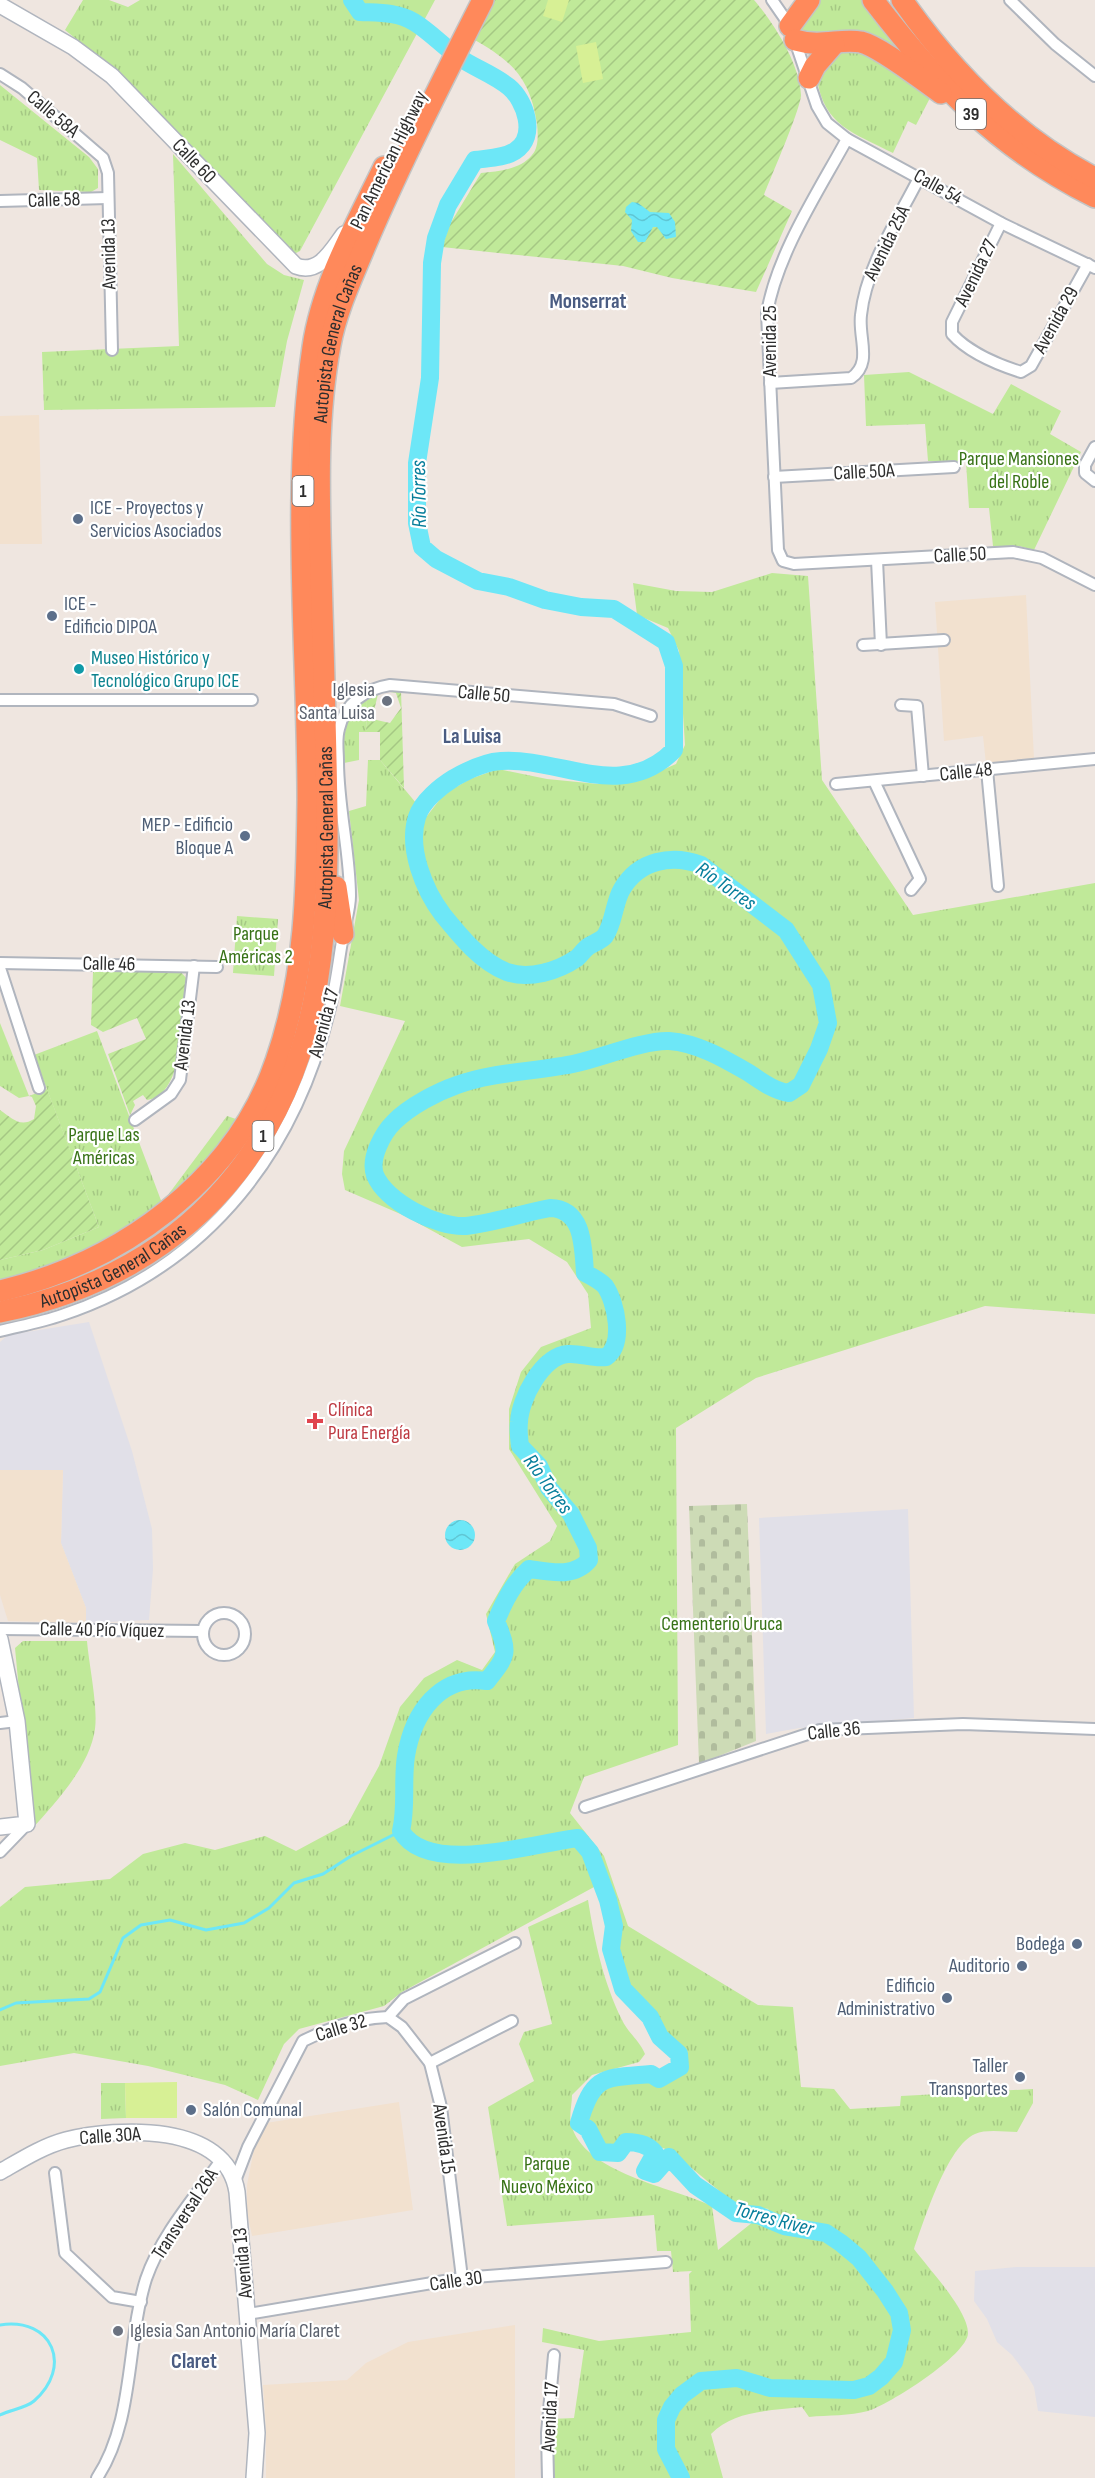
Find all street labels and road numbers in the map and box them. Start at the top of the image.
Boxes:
street label: Calle 58A [22,85,84,143]
street label: Pan American Highway [345,87,433,233]
road number: 39 [956,99,986,129]
street label: Calle 60 [167,133,221,189]
street label: Calle 54 [909,164,967,210]
street label: Calle 58 [27,187,81,213]
street label: Avenida 25A [858,201,916,285]
street label: Avenida 13 [96,218,122,291]
street label: Avenida 27 [949,236,1003,311]
street label: Autopista General Cañas [309,261,368,425]
street label: Avenida 29 [1027,282,1084,358]
street label: Avenida 25 [758,305,782,378]
street label: Calle 50A [833,458,896,486]
road number: 1 [292,476,314,506]
street label: Calle 50 [933,542,987,568]
street label: Calle 50 [457,680,511,708]
street label: Autopista General Cañas [313,746,339,910]
street label: Calle 48 [938,757,994,787]
street label: Calle 46 [82,952,136,976]
street label: Avenida 17 [303,986,345,1061]
street label: Avenida 13 [169,998,201,1073]
road number: 1 [252,1121,274,1151]
street label: Autopista General Cañas [36,1218,191,1314]
street label: Calle 40 Pío Víquez [40,1617,164,1643]
street label: Calle 36 [806,1716,862,1746]
street label: Calle 32 [312,2009,370,2047]
street label: Avenida 15 [427,2101,461,2176]
street label: Calle 30A [79,2122,142,2150]
street label: Transversal 26A [147,2164,224,2264]
street label: Avenida 13 [228,2227,258,2300]
street label: Calle 30 [428,2265,484,2297]
street label: Avenida 17 [536,2381,564,2454]

